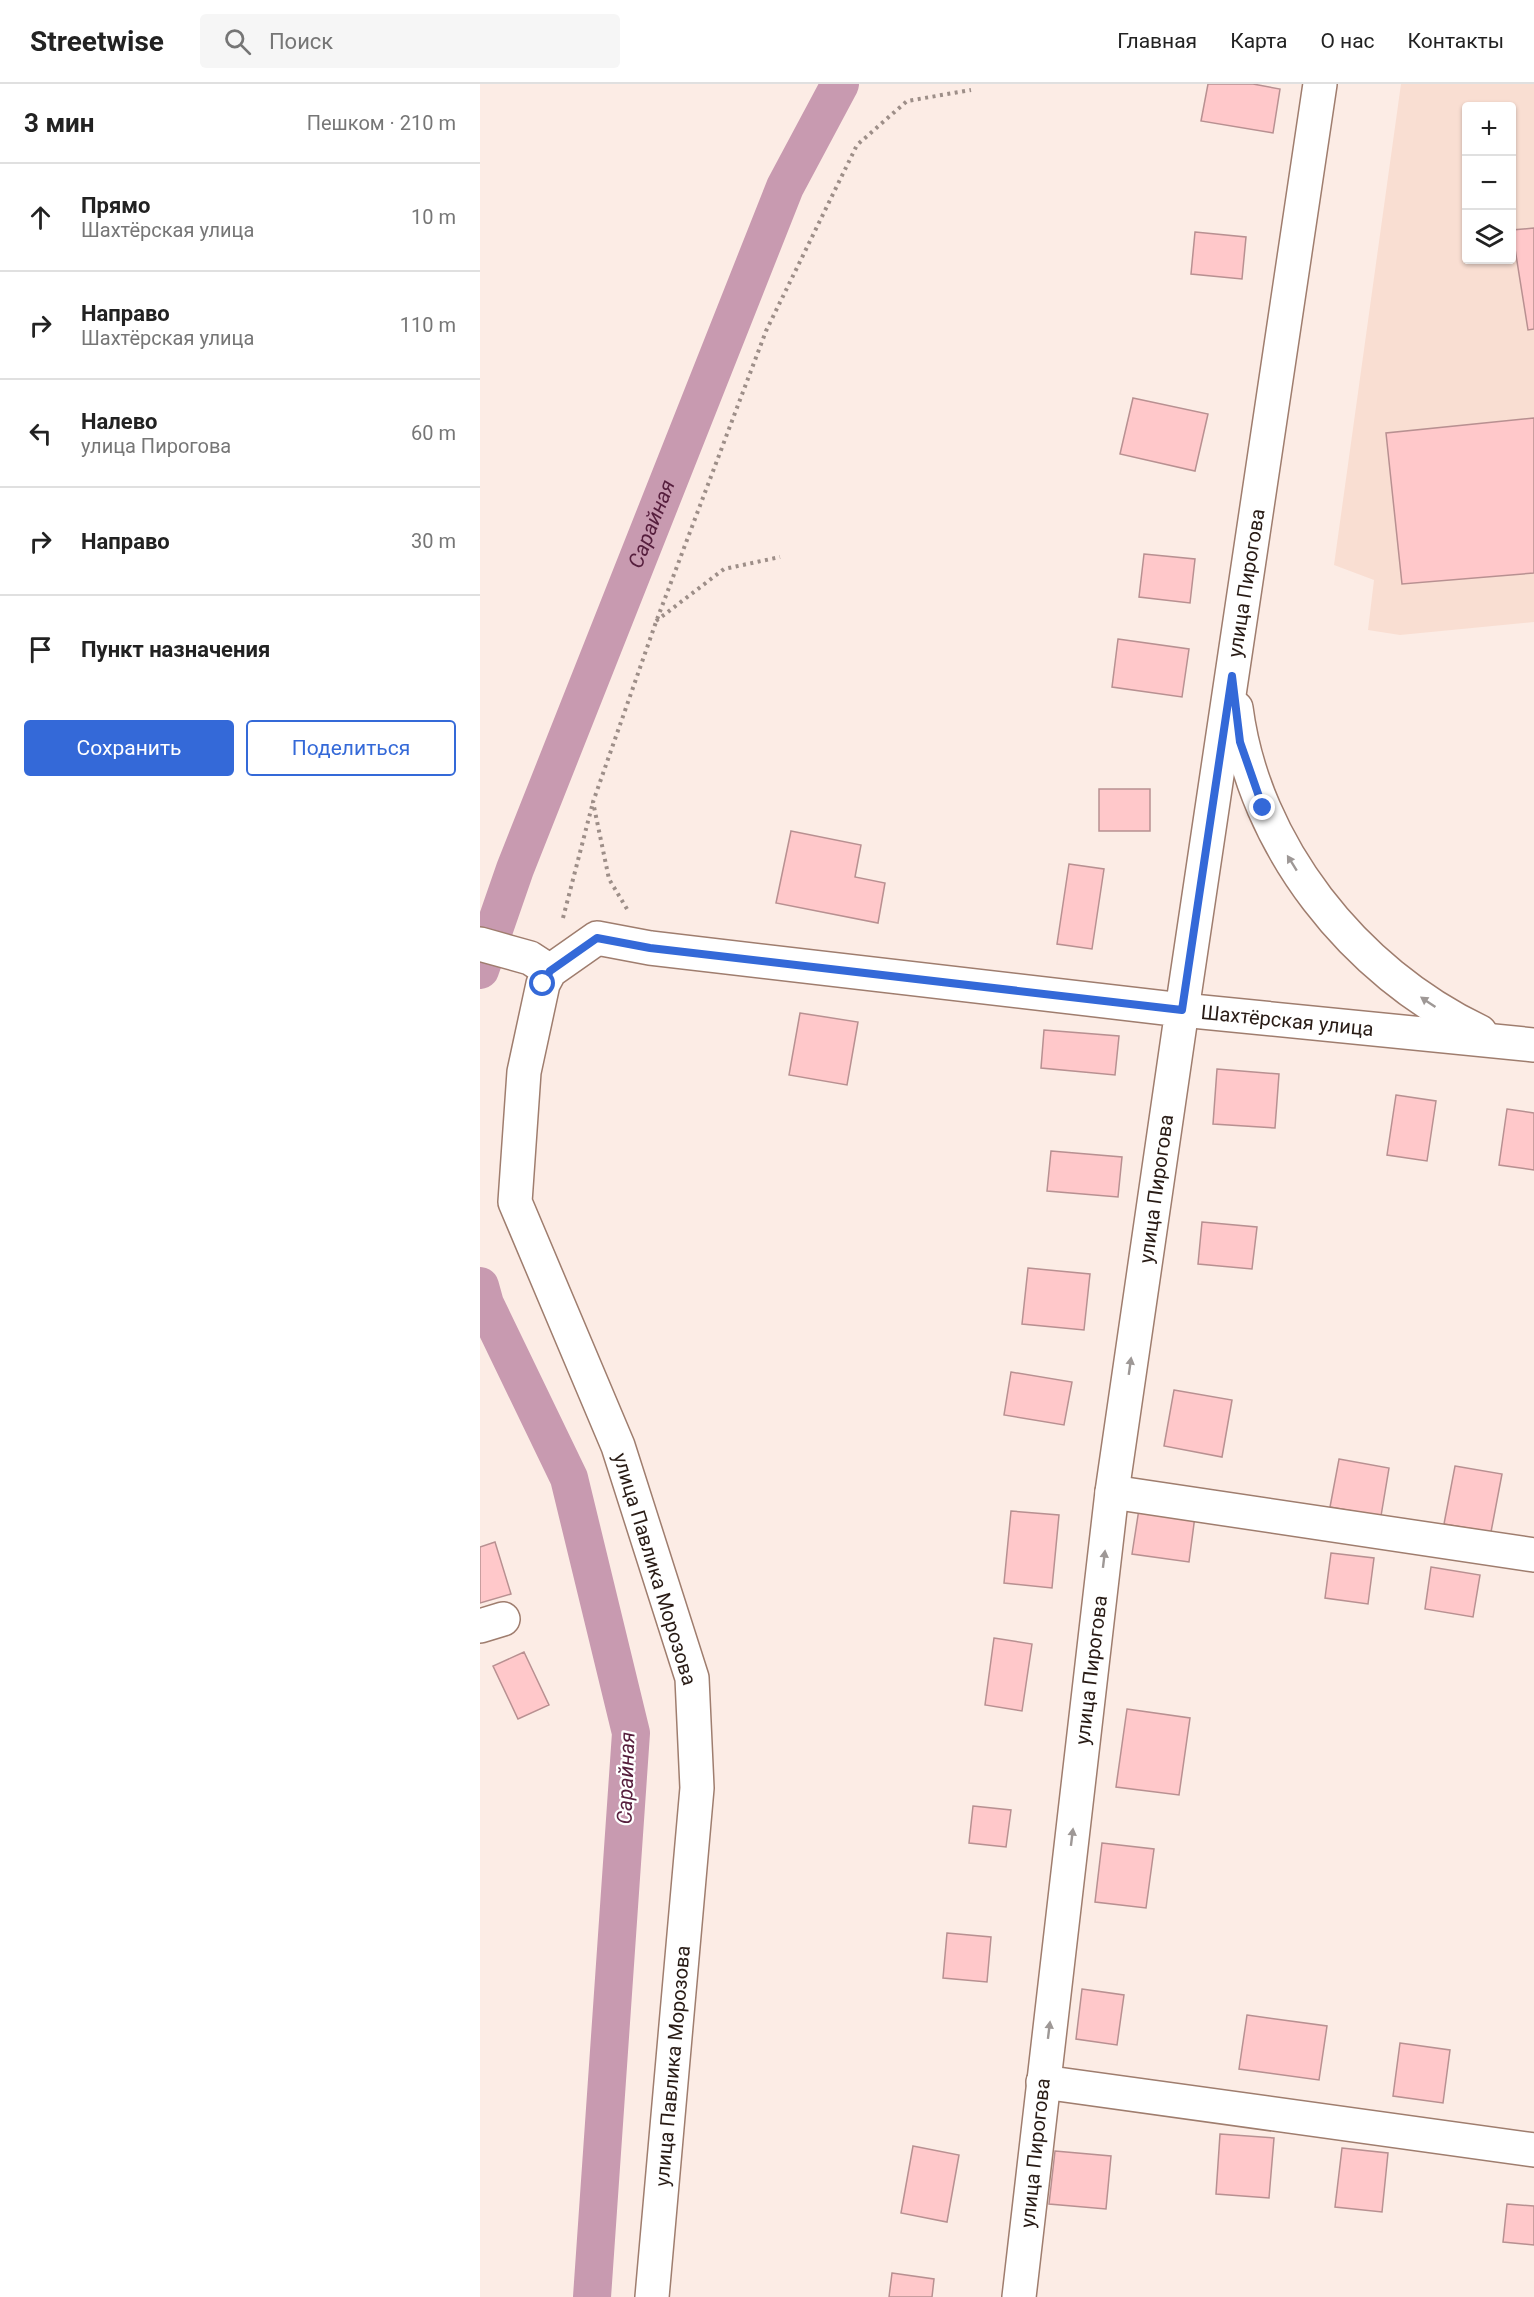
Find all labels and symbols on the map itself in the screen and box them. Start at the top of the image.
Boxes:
water label: Сарайная [623,476,680,571]
street label: улица Пирогова [1222,507,1270,659]
route end [1249,794,1275,820]
one-way arrow [1287,855,1298,871]
route start [529,970,555,996]
one-way arrow [1420,996,1436,1008]
street label: Шахтёрская улица [1200,1000,1375,1041]
street label: улица Пирогова [1134,1113,1178,1265]
one-way arrow [1126,1357,1135,1376]
street label: улица Павлика Морозова [608,1450,702,1688]
one-way arrow [1100,1550,1109,1569]
street label: улица Пирогова [1070,1594,1112,1746]
water label: Сарайная [612,1731,640,1825]
one-way arrow [1067,1827,1077,1846]
street label: улица Павлика Морозова [650,1944,695,2187]
one-way arrow [1045,2021,1054,2040]
street label: улица Пирогова [1015,2077,1055,2229]

